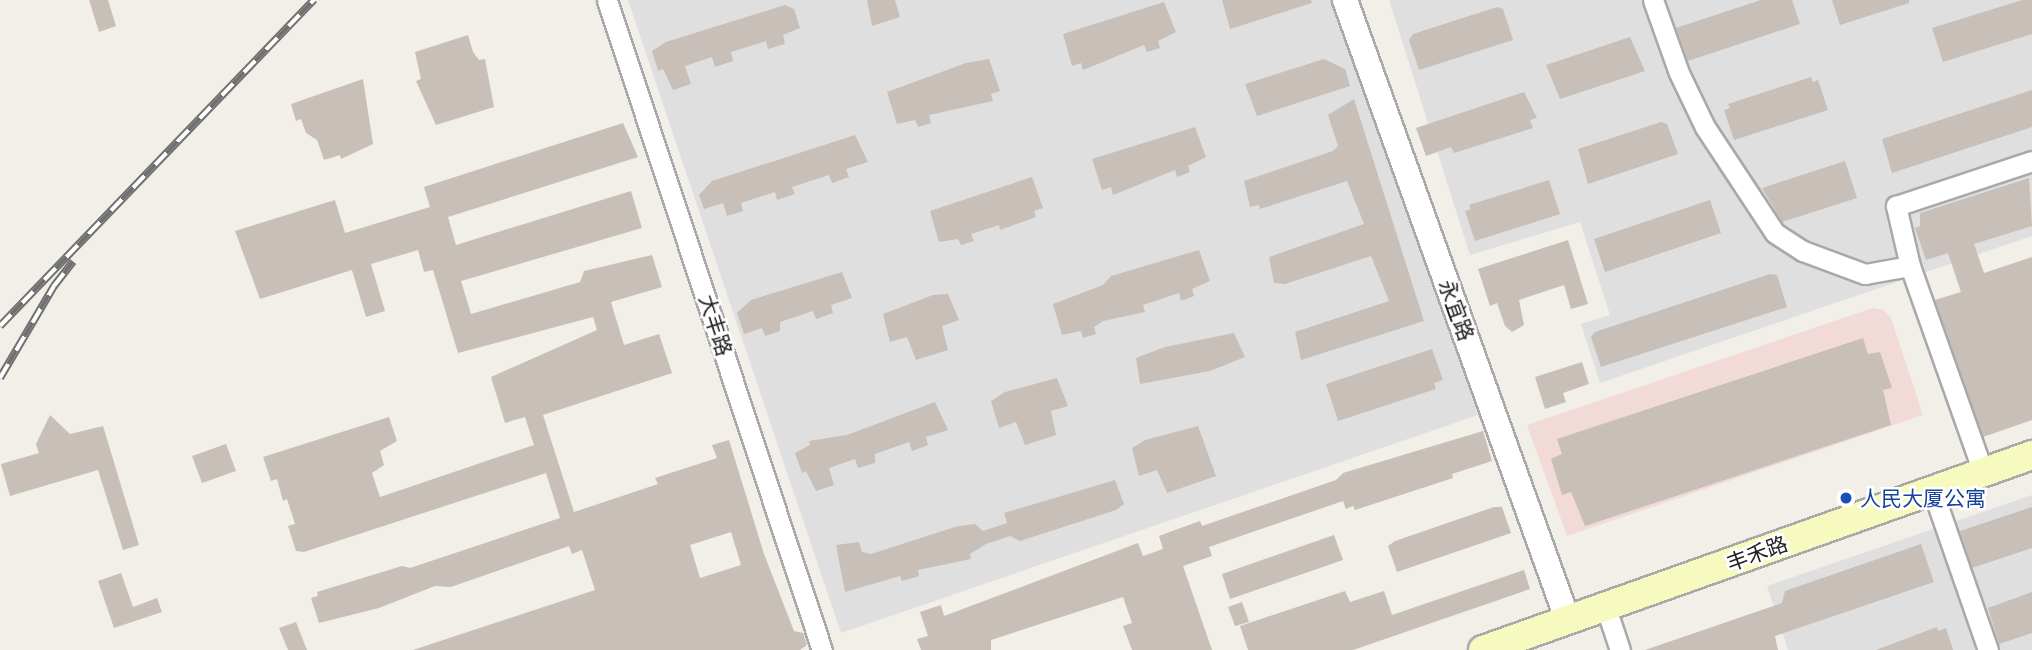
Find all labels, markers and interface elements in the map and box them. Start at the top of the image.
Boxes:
street label: 永宜路 [1434,276,1480,344]
street label: 大丰路 [694,291,738,359]
place label: 人民大厦公寓 [1860,485,1986,511]
marker: 人民大厦公寓 [1838,490,1854,506]
street label: 丰禾路 [1723,530,1791,576]

